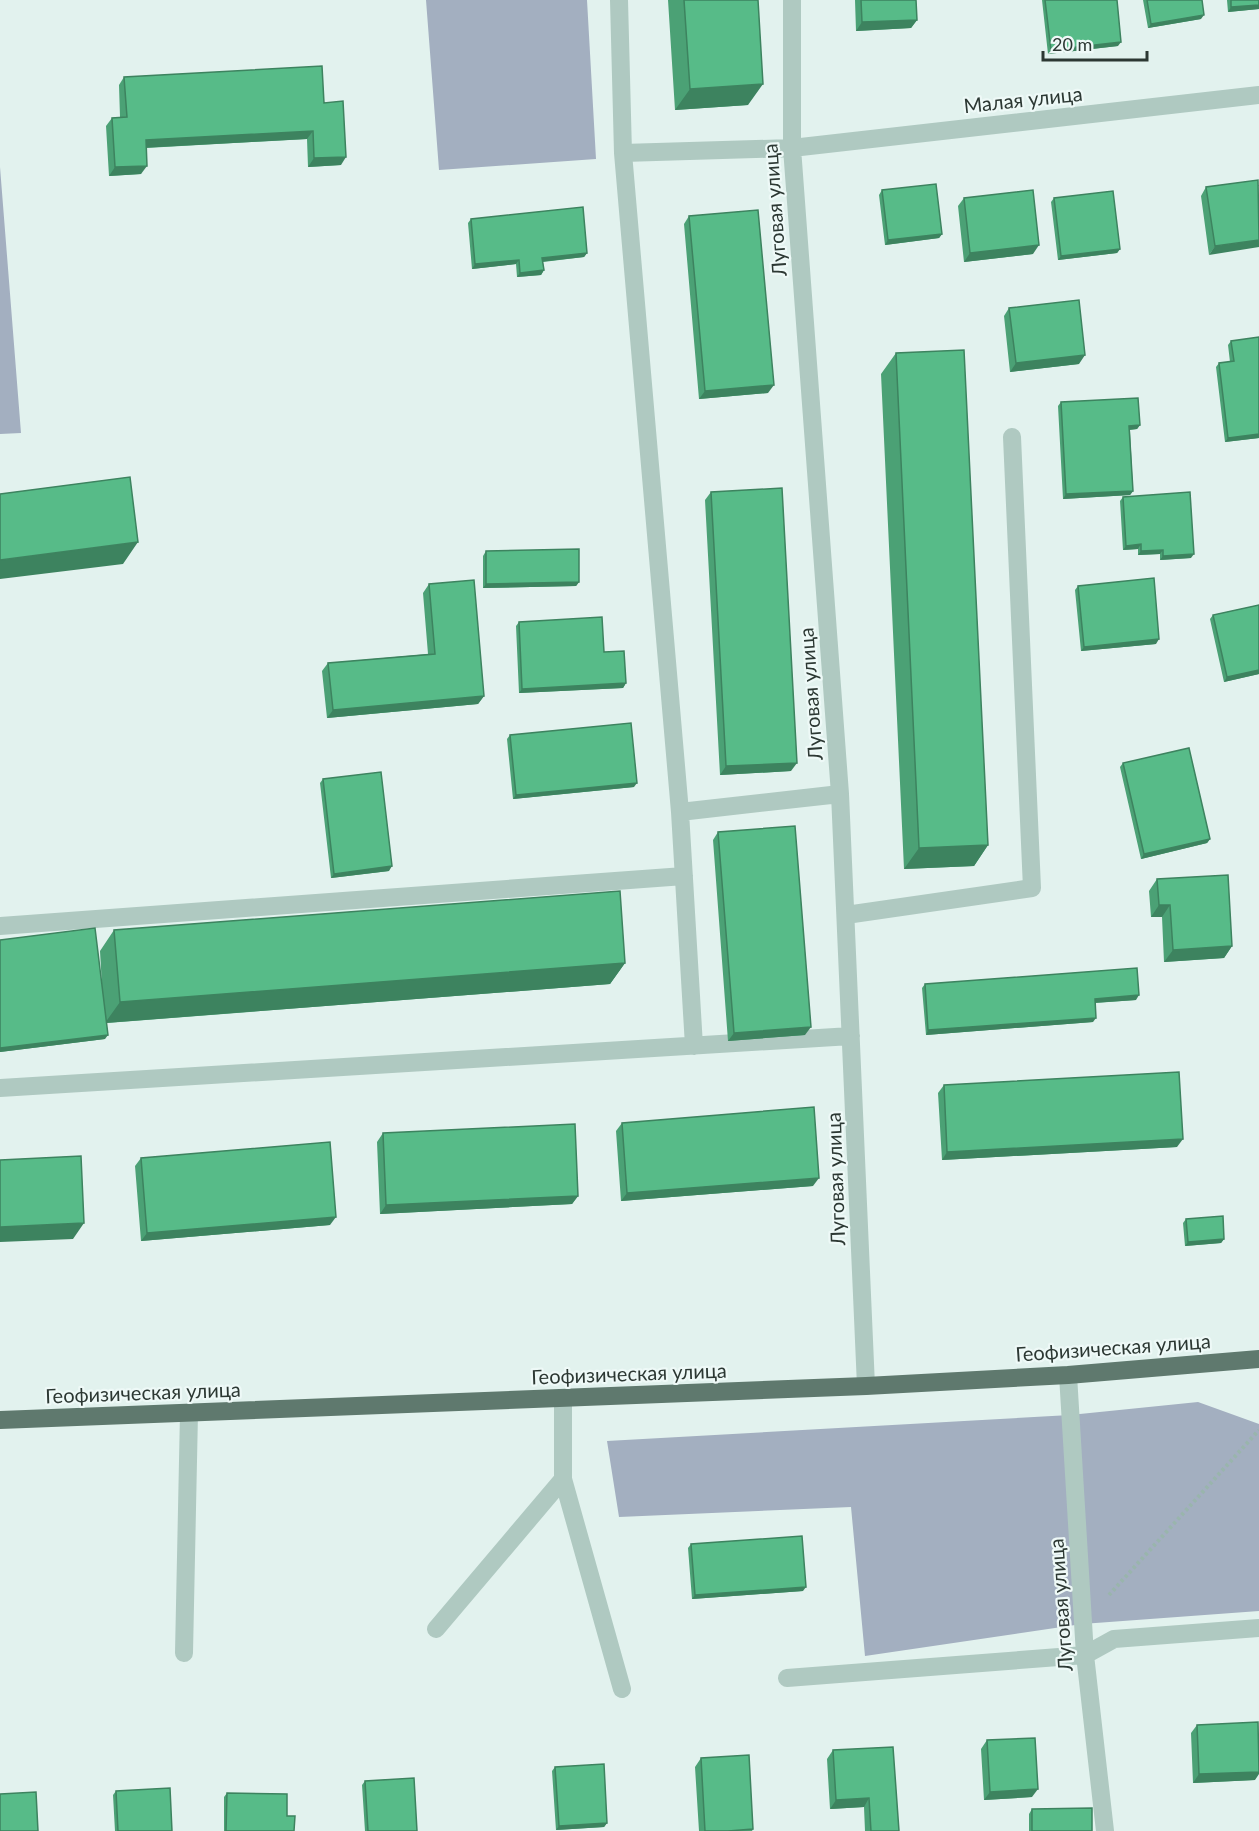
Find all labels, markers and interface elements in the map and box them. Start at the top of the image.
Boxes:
scale bar [1043,24,1146,62]
text: 20 m [1052,33,1092,55]
street label: Малая улица [962,81,1084,117]
street label: Луговая улица [757,143,791,278]
street label: Луговая улица [793,627,827,762]
street label: Луговая улица [821,1112,849,1247]
street label: Геофизическая улица [1015,1328,1211,1366]
street label: Геофизическая улица [531,1358,727,1388]
street label: Геофизическая улица [45,1377,241,1407]
street label: Луговая улица [1043,1538,1077,1673]

